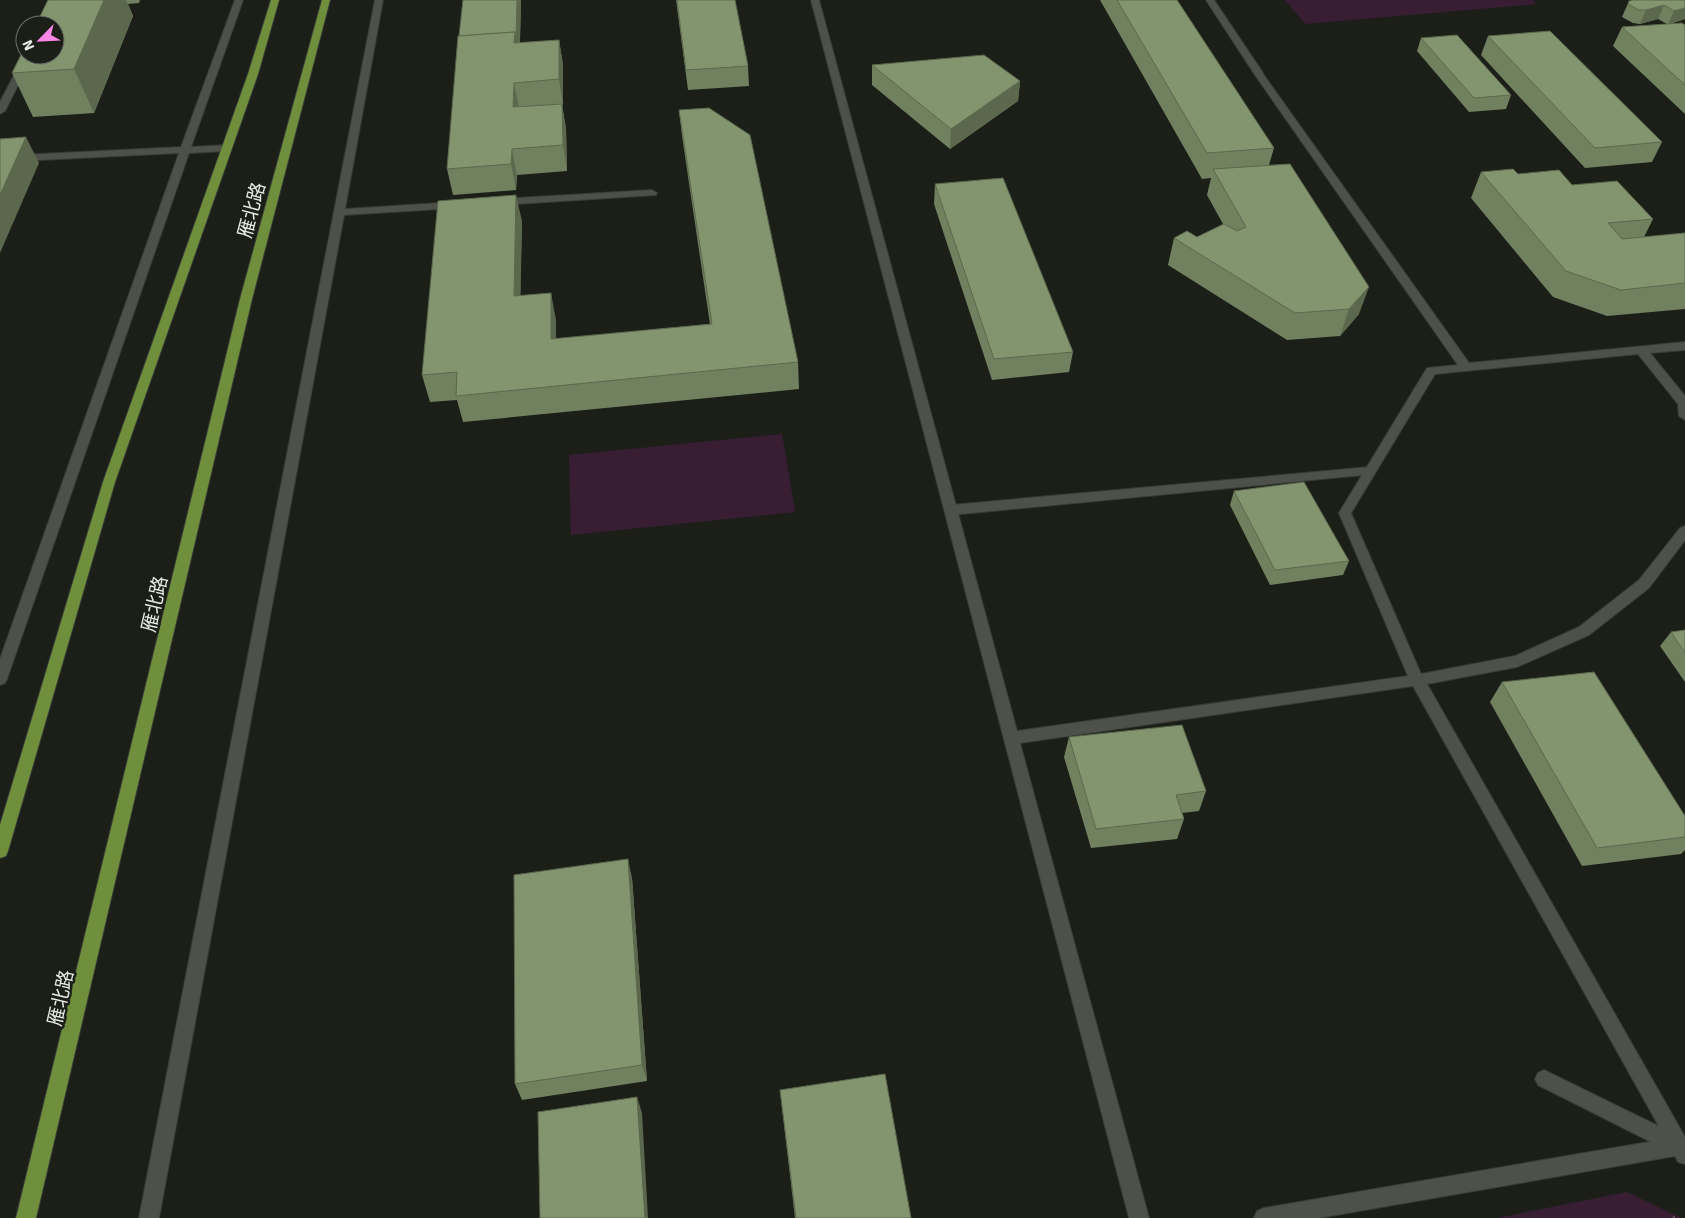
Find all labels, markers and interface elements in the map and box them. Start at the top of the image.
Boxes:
north arrow [15,15,65,65]
text: N [19,37,38,53]
street label: 雁北路 [233,180,271,241]
street label: 雁北路 [137,574,173,635]
street label: 雁北路 [43,968,79,1029]

